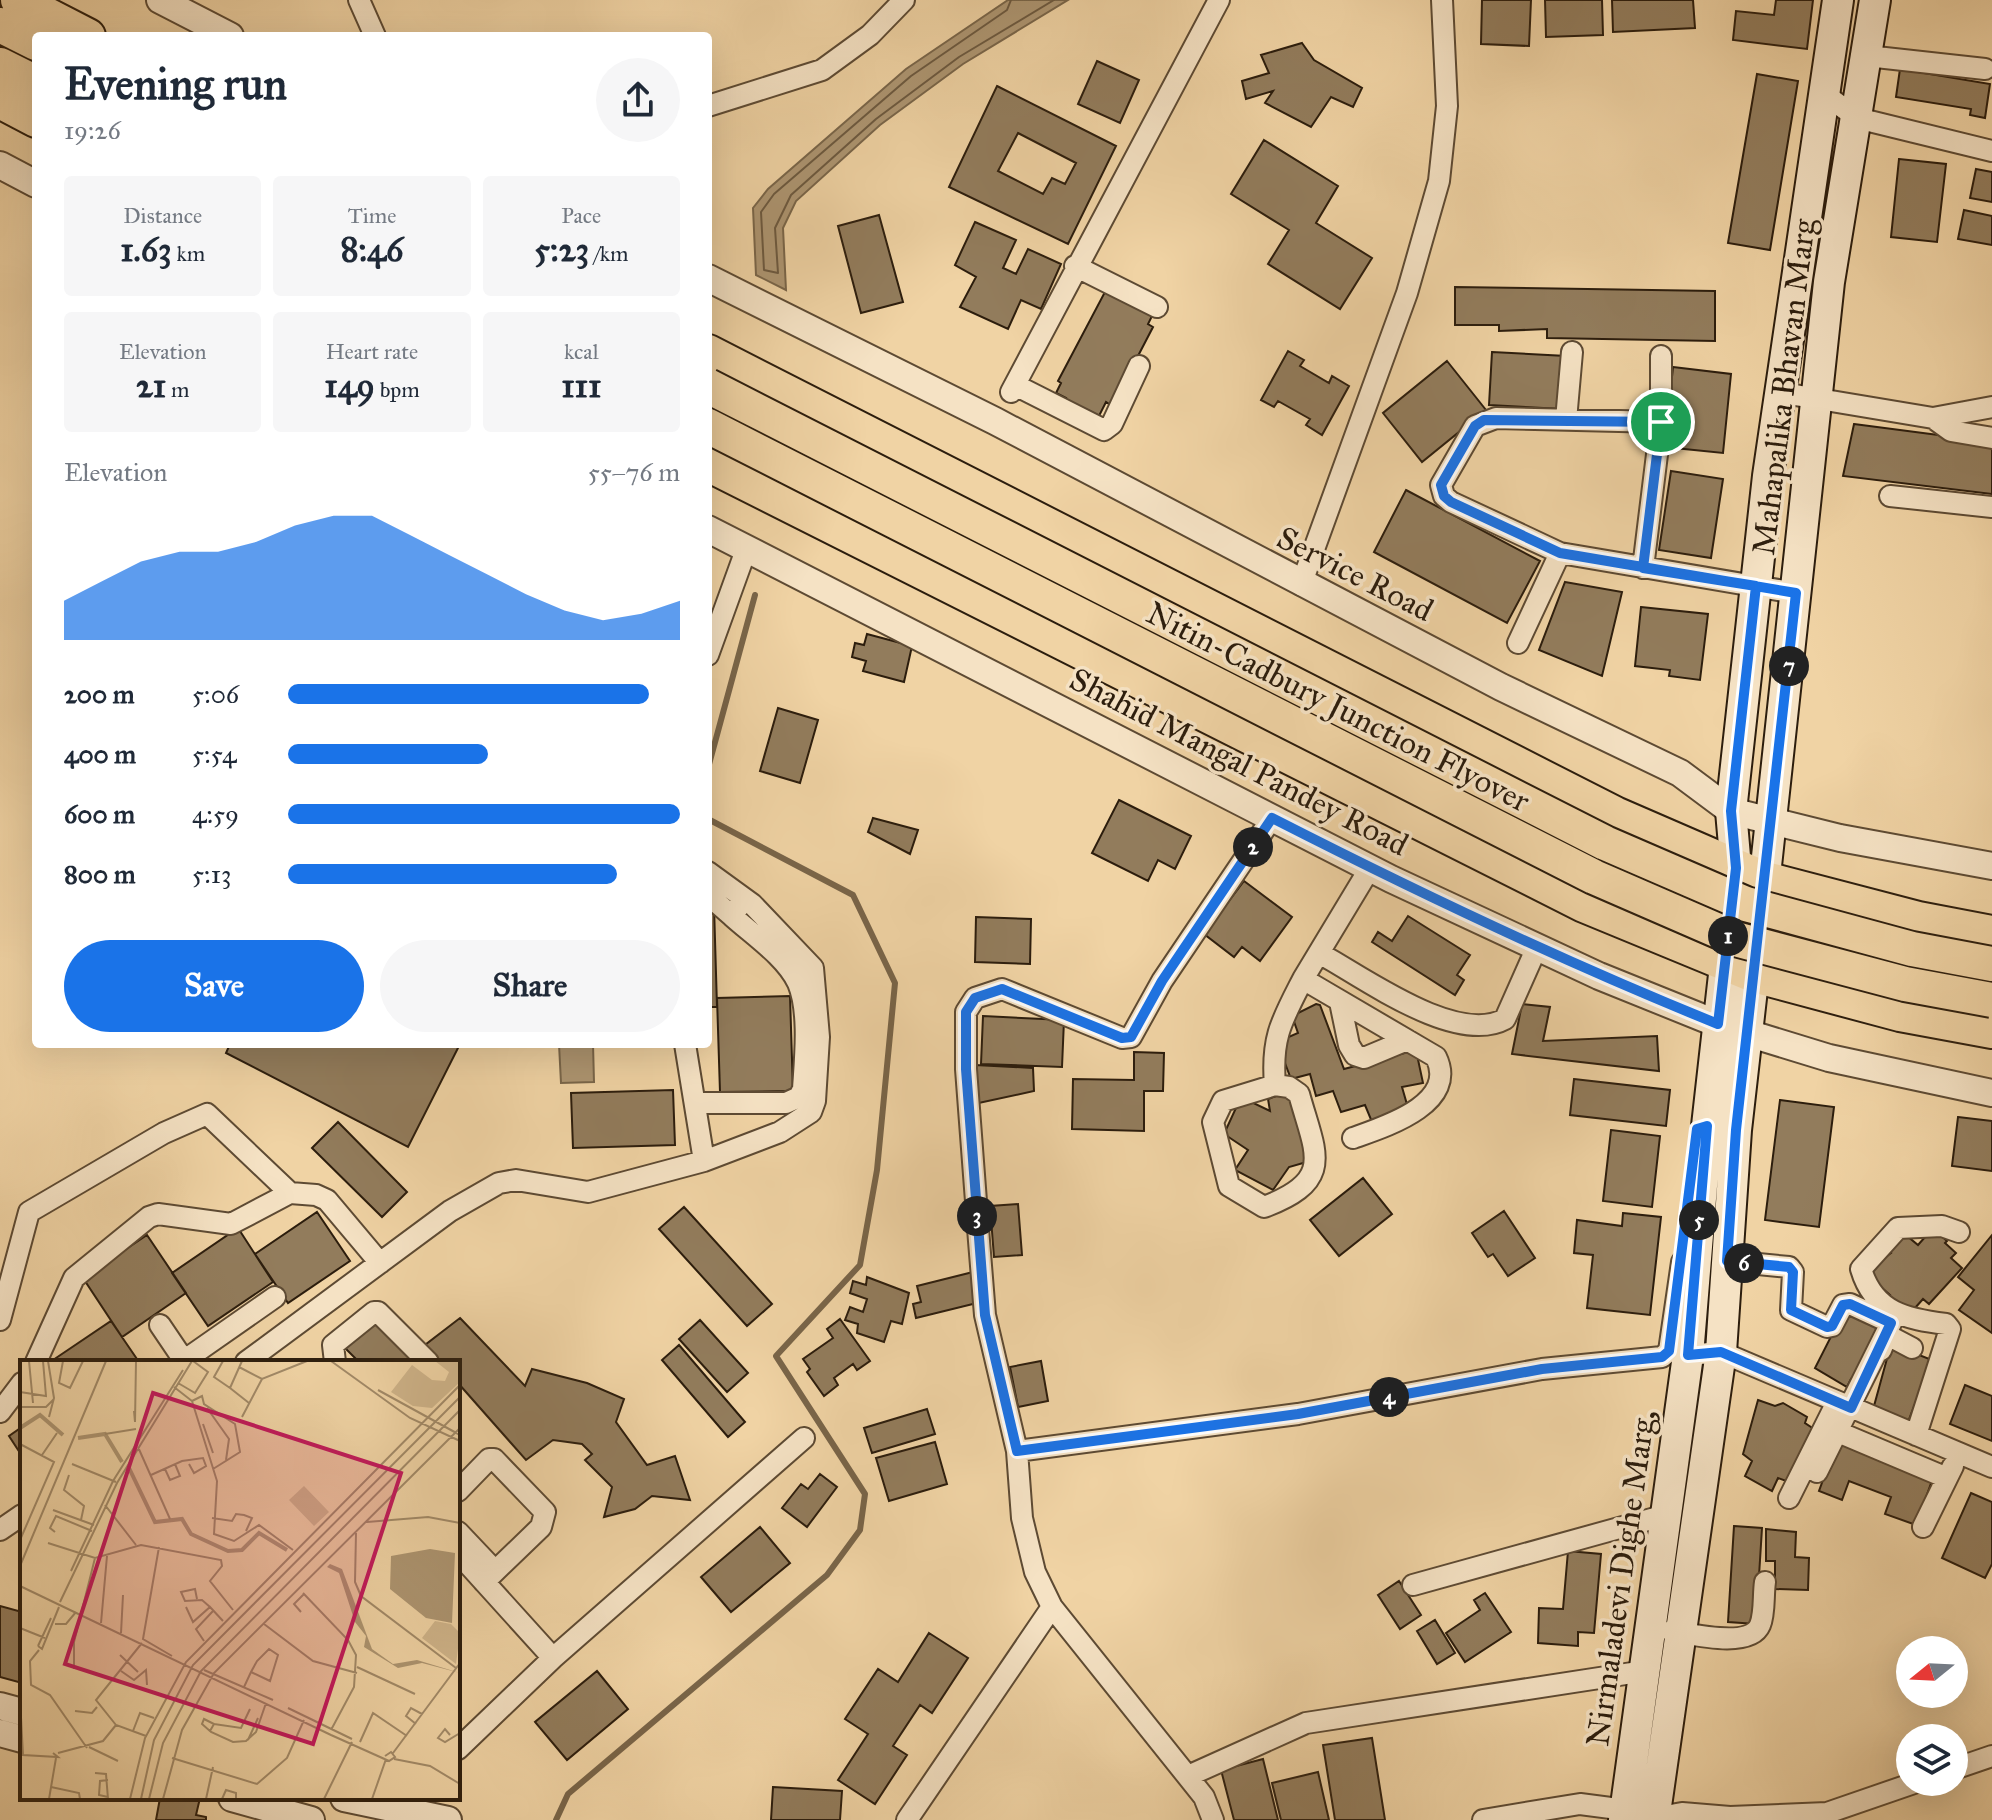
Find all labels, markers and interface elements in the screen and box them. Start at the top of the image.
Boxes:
text: Evening run [64,57,287,111]
button: share [596,58,680,142]
text: 19:26 [64,114,121,146]
text: Distance [123,202,202,229]
text: Time [348,202,396,229]
text: Pace [561,202,601,229]
street label: Mahapalika Bhavan Marg [1744,216,1824,557]
text: 1.63 [120,229,172,270]
text: 8:46 [340,229,404,270]
text: 5:23 [534,229,589,270]
text: km [172,240,205,267]
text: /km [589,240,628,267]
text: Elevation [119,338,206,365]
text: Heart rate [326,338,418,365]
text: kcal [564,338,599,365]
text: 21 [136,365,166,406]
text: 149 [324,365,375,406]
text: 111 [561,365,601,406]
text: m [166,376,189,403]
text: bpm [375,376,420,403]
pin [1627,388,1695,456]
icon: arrive [1639,400,1683,444]
text: Elevation [64,456,167,488]
text: 55–76 m [588,456,680,488]
street label: Service Road [1270,518,1440,630]
street label: Nitin-Cadbury Junction Flyover [1140,593,1536,821]
pin: 7 [1769,646,1809,686]
text: 7 [1783,652,1795,679]
street label: Shahid Mangal Pandey Road [1063,660,1415,864]
text: 200 m [64,678,135,710]
text: 5:06 [192,678,239,710]
text: 400 m [64,738,136,770]
text: 5:54 [192,738,237,770]
text: 600 m [64,798,135,830]
text: 4:59 [192,798,239,830]
pin: 2 [1233,827,1273,867]
text: 2 [1248,833,1258,860]
text: 800 m [64,858,136,890]
text: 5:13 [192,858,231,890]
pin: 1 [1708,916,1748,956]
text: 1 [1724,922,1732,949]
button: Save [64,940,364,1032]
button: Share [380,940,680,1032]
pin: 3 [957,1196,997,1236]
pin: 5 [1679,1200,1719,1240]
text: 3 [973,1202,981,1229]
text: 5 [1694,1206,1704,1233]
pin: 6 [1724,1243,1764,1283]
text: 6 [1738,1249,1750,1276]
inset map [20,1360,460,1800]
pin: 4 [1369,1377,1409,1417]
text: 4 [1383,1383,1395,1410]
street label: Nirmaladevi Dighe Marg, [1578,1407,1664,1749]
north arrow [1896,1636,1968,1708]
map controls [1896,1636,1968,1796]
button: layers [1896,1724,1968,1796]

